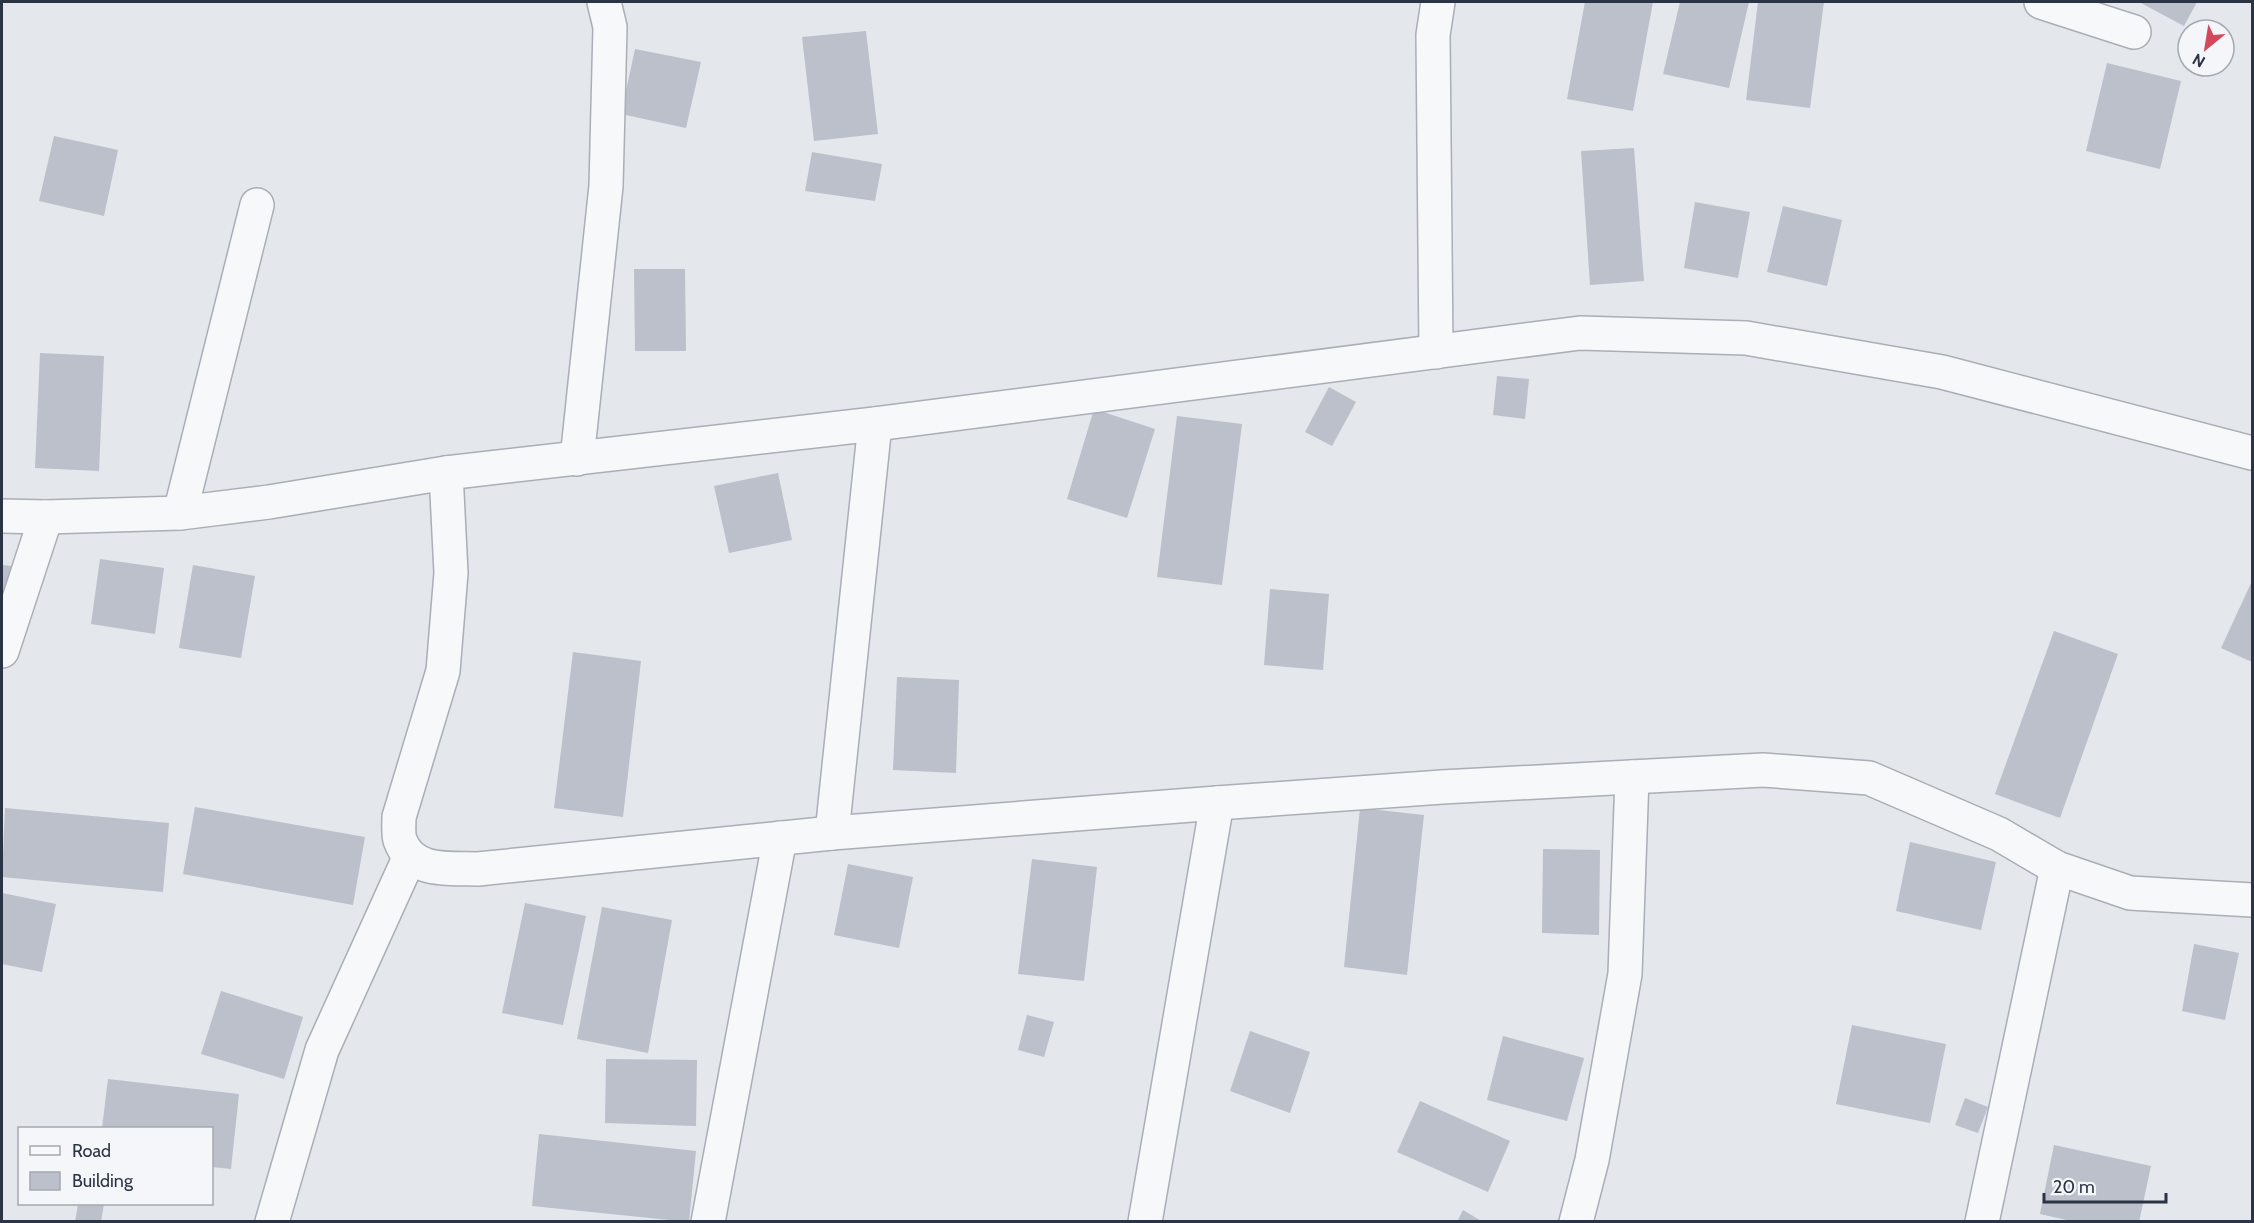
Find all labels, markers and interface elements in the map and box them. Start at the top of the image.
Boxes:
north arrow [2176,18,2236,78]
text: N [2189,50,2208,72]
legend [18,1127,213,1205]
text: Road [72,1140,111,1162]
scale bar [2044,1166,2166,1204]
text: Building [72,1170,134,1192]
text: 20 m [2053,1176,2095,1198]

